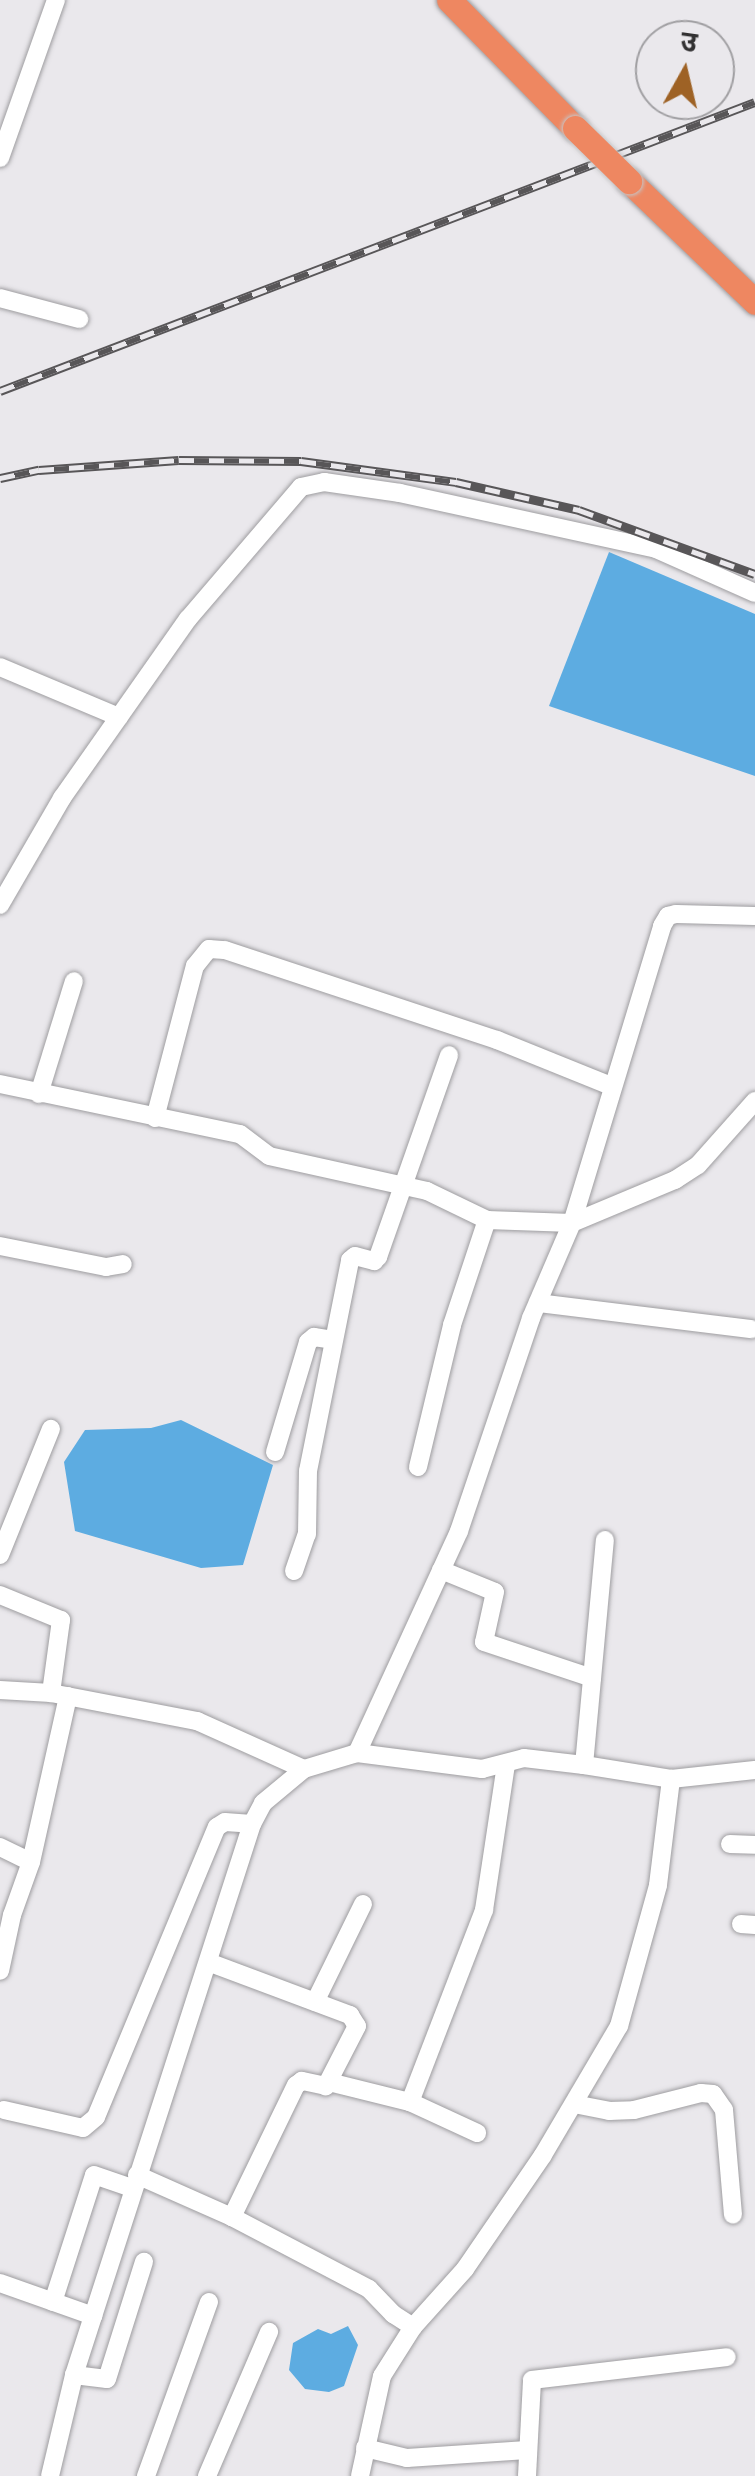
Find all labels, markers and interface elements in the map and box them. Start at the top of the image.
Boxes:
north arrow [635,20,735,120]
text: उ [679,24,699,59]

